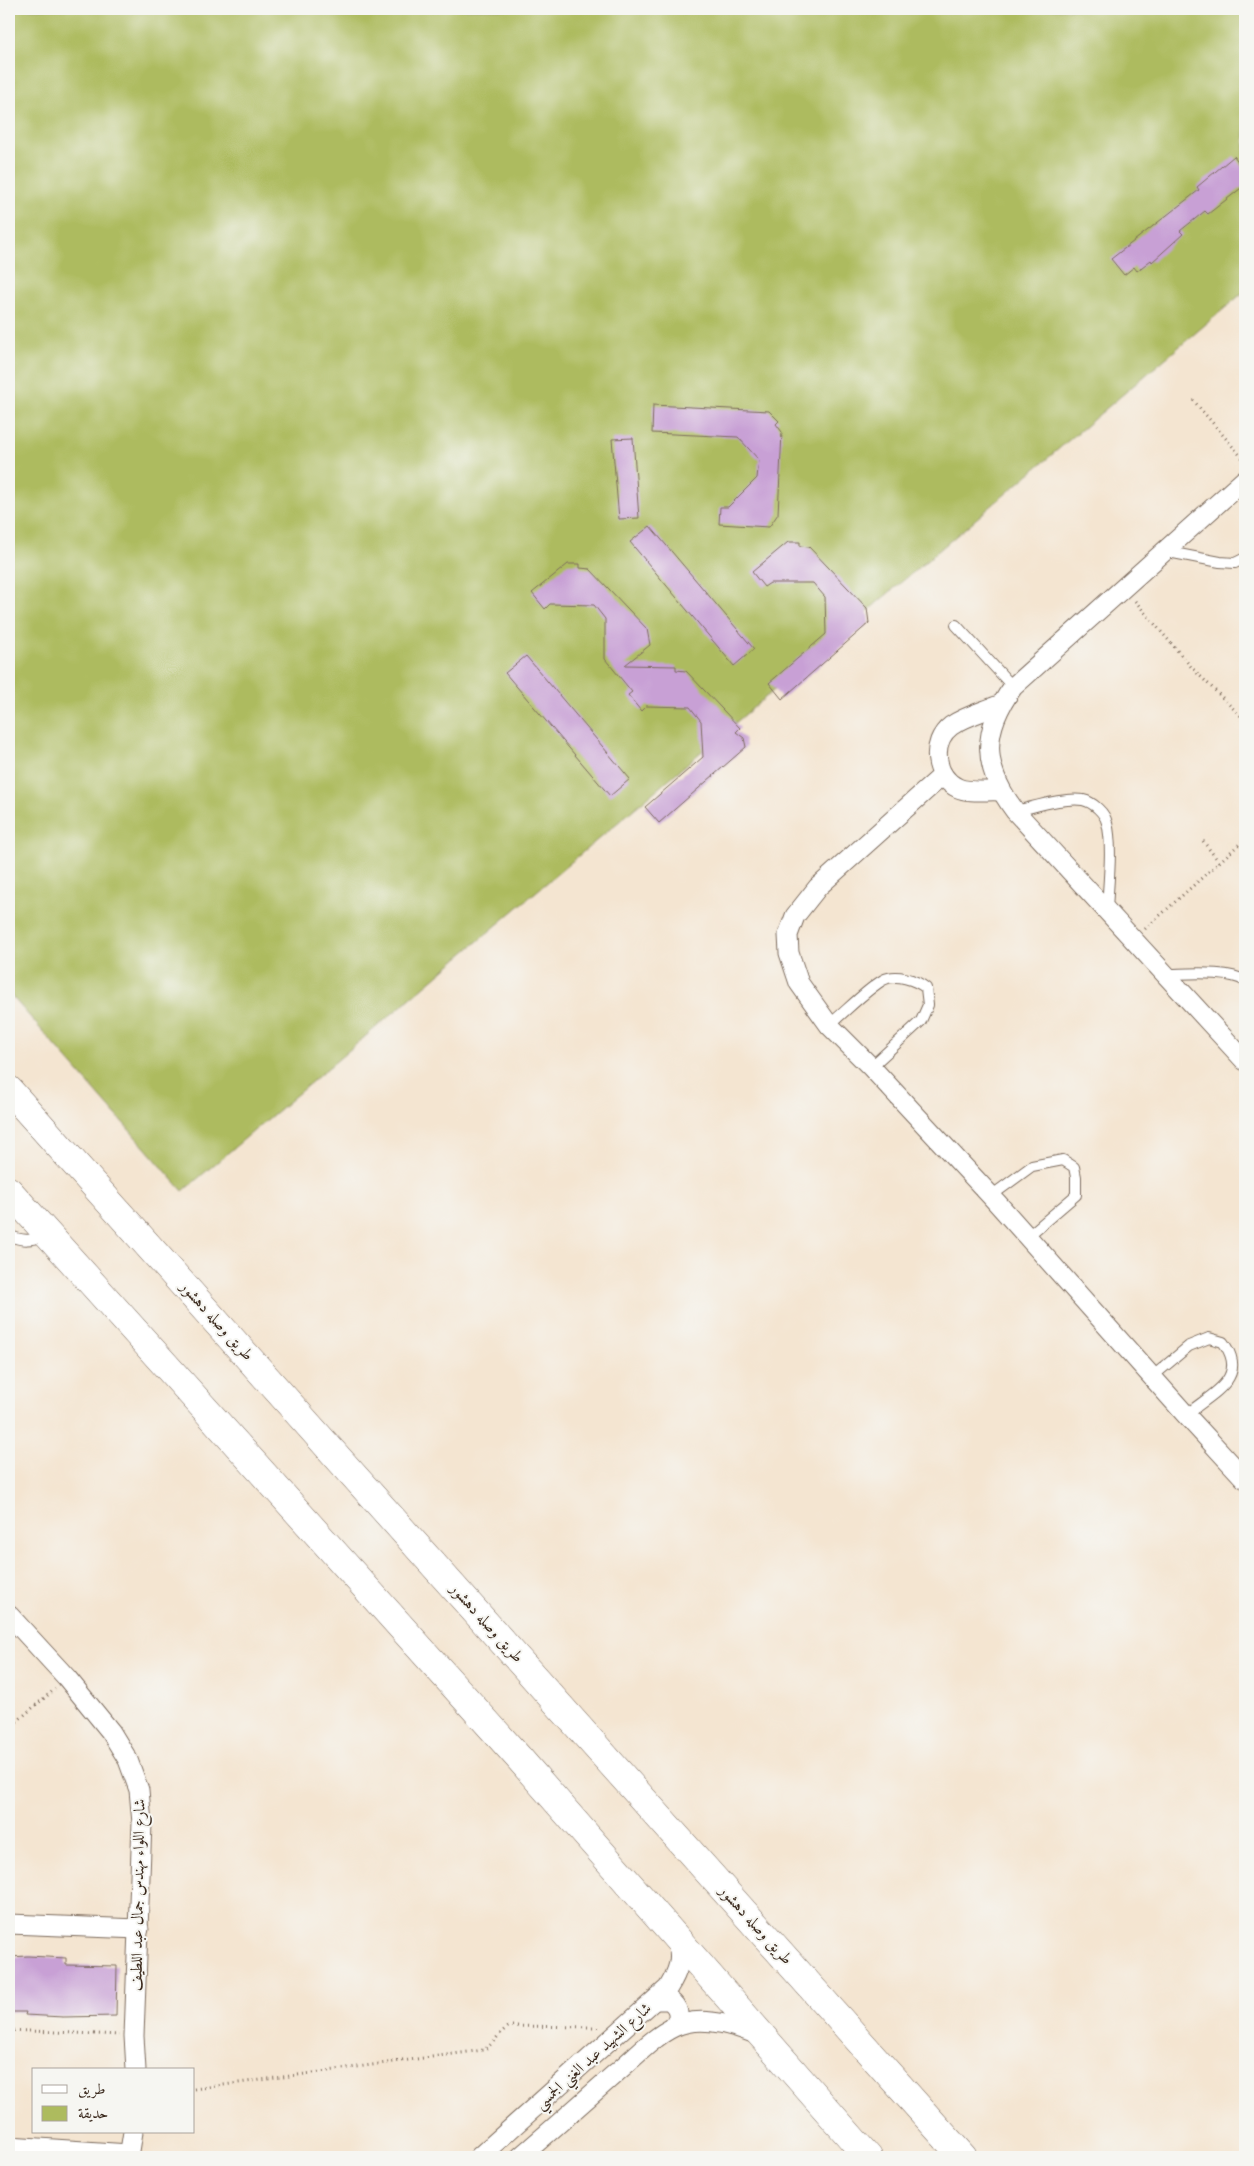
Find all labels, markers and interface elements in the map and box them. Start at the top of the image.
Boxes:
street label: طريق وصله دهشور [174,1275,259,1366]
street label: طريق وصله دهشور [444,1577,529,1668]
street label: شارع اللواء مهندس جمال عبد اللطيف [125,1799,153,1991]
street label: طريق وصله دهشور [713,1879,798,1970]
street label: شارع الشهيد عبد الغني الجمسي [530,1997,659,2118]
legend [32,2068,195,2134]
text: طريق [78,2079,105,2099]
text: حديقة [78,2103,108,2123]

